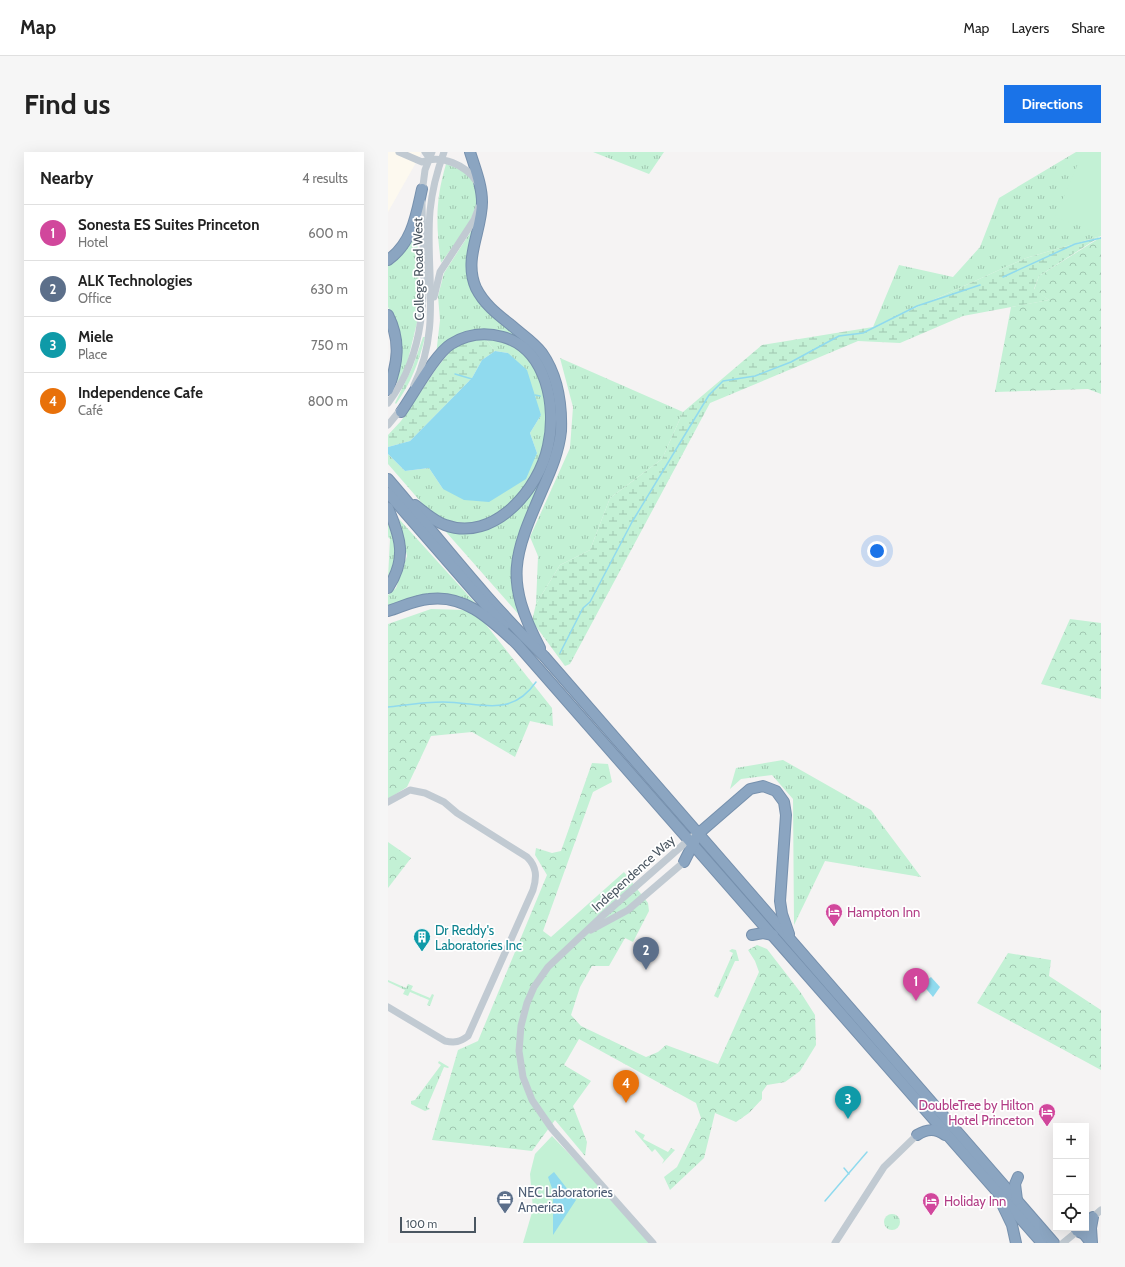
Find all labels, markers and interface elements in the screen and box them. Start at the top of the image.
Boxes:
text: Map [20,16,56,39]
text: Map [964,19,989,37]
text: Layers [1011,19,1049,37]
text: Share [1071,19,1105,37]
button: Directions [1004,85,1101,123]
text: Find us [24,87,110,121]
text: Nearby [40,168,93,188]
text: 4 results [302,170,348,186]
text: Sonesta ES Suites Princeton [78,216,259,234]
street label: College Road West [409,217,427,321]
text: 1 [51,225,55,241]
text: 600 m [308,225,348,241]
text: Hotel [78,234,108,250]
text: ALK Technologies [78,272,192,290]
text: 2 [50,281,56,297]
text: 630 m [310,281,348,297]
text: Office [78,290,112,306]
text: Miele [78,328,113,346]
text: 3 [49,337,57,353]
text: 750 m [311,337,348,353]
text: Place [78,346,107,362]
text: Independence Cafe [78,384,203,402]
text: 4 [49,393,57,409]
text: 800 m [308,393,348,409]
text: Café [78,402,103,418]
your location [867,541,887,561]
street label: Independence Way [588,831,678,915]
hotel icon: Hampton Inn [824,902,844,927]
place label: Hampton Inn [847,904,920,920]
place label: Dr Reddy's Laboratories Inc [435,922,522,953]
building icon: Dr Reddy's Laboratories Inc [412,927,432,952]
pin: 2 [633,937,659,970]
pin: 1 [903,968,929,1001]
pin: 4 [613,1070,639,1103]
pin: 3 [835,1086,861,1119]
place label: DoubleTree by Hilton Hotel Princeton [919,1097,1034,1128]
hotel icon: DoubleTree by Hilton Hotel Princeton [1037,1102,1057,1127]
map controls [1053,1123,1089,1231]
button: + [1053,1123,1089,1159]
button: − [1053,1159,1089,1195]
place label: NEC Laboratories America [518,1184,613,1215]
office icon: NEC Laboratories America [495,1189,515,1214]
hotel icon: Holiday Inn [921,1191,941,1216]
place label: Holiday Inn [944,1193,1006,1209]
button: locate [1053,1195,1089,1231]
scale bar [400,1215,476,1234]
text: 100 m [406,1217,437,1231]

